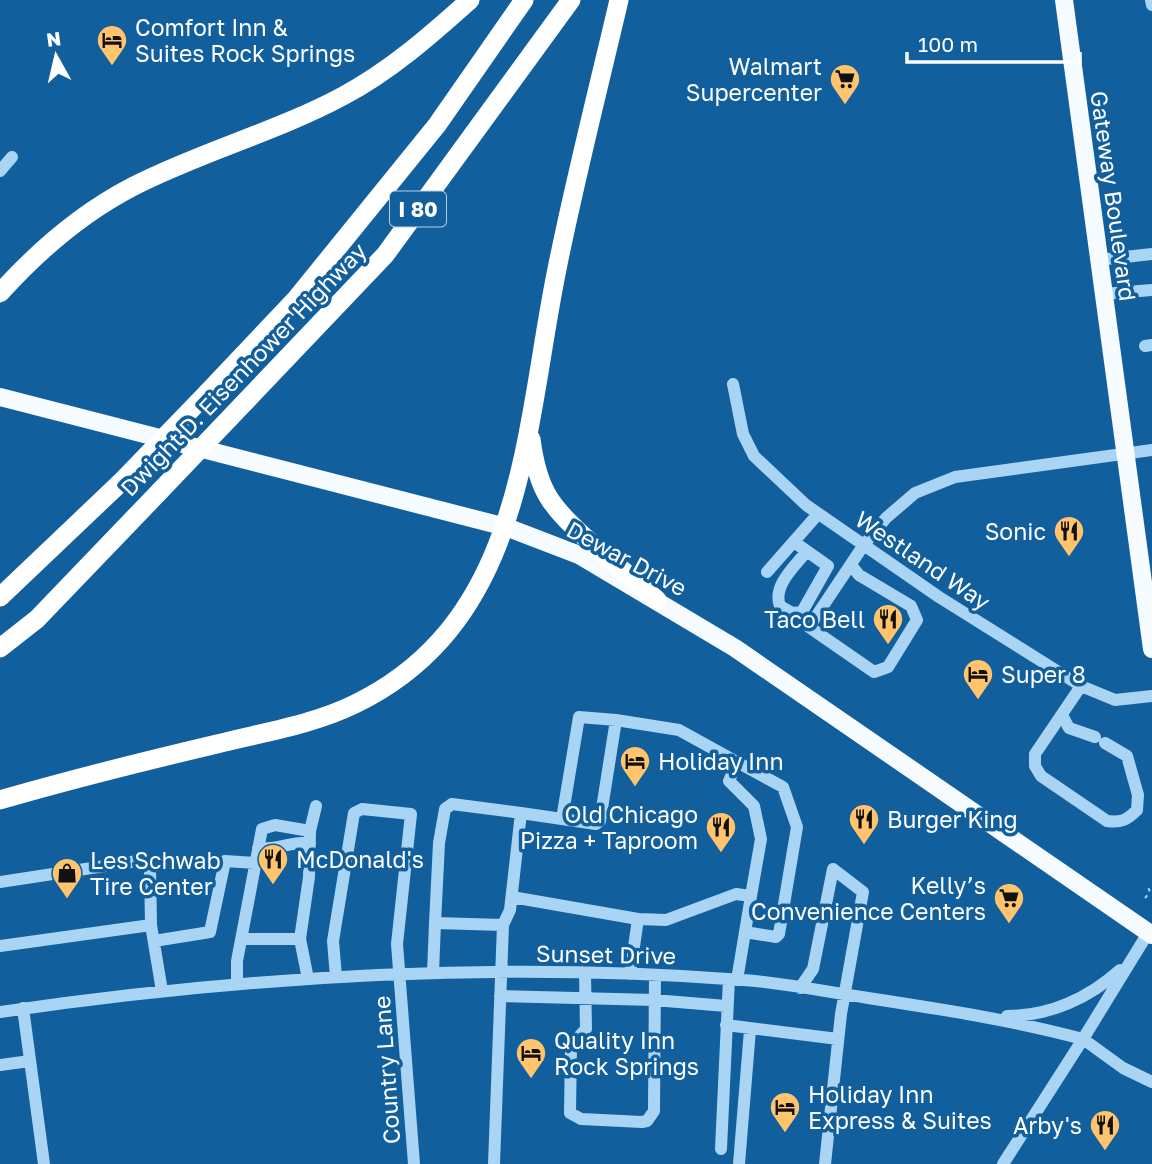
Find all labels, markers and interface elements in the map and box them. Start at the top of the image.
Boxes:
place label: Comfort Inn & Suites Rock Springs [135,13,355,67]
north arrow [21,21,91,91]
scale bar [907,21,1080,65]
hotel icon: Comfort Inn & Suites Rock Springs [95,23,129,67]
text: N [45,26,62,51]
text: 100 m [918,31,978,57]
place label: Walmart Supercenter [686,52,822,106]
supermarket icon: Walmart Supercenter [828,62,862,106]
street label: Gateway Boulevard [1085,89,1143,303]
road number: I 80 [390,192,446,227]
street label: Dwight D. Eisenhower Highway [114,236,372,502]
street label: Westland Way [850,505,996,616]
restaurant icon: Sonic [1052,514,1086,558]
street label: Dewar Drive [562,515,692,601]
place label: Sonic [985,517,1046,545]
restaurant icon: Taco Bell [871,602,905,646]
place label: Taco Bell [764,605,865,633]
hotel icon: Super 8 [961,657,995,701]
place label: Super 8 [1001,660,1086,688]
hotel icon: Holiday Inn [618,744,652,788]
place label: Holiday Inn [658,747,784,775]
place label: Old Chicago Pizza + Taproom [520,800,698,854]
restaurant icon: Burger King [847,802,881,846]
place label: Burger King [887,805,1018,833]
restaurant icon: Old Chicago Pizza + Taproom [704,810,738,854]
restaurant icon: McDonald's [256,842,290,886]
place label: McDonald's [296,845,424,873]
place label: Les Schwab Tire Center [90,846,221,900]
shop icon: Les Schwab Tire Center [50,856,84,900]
place label: Kelly’s Convenience Centers [751,871,986,925]
supermarket icon: Kelly’s Convenience Centers [992,881,1026,925]
street label: Sunset Drive [536,939,676,969]
street label: Country Lane [367,995,405,1145]
place label: Quality Inn Rock Springs [554,1026,699,1080]
hotel icon: Quality Inn Rock Springs [514,1036,548,1080]
place label: Holiday Inn Express & Suites [808,1080,992,1134]
hotel icon: Holiday Inn Express & Suites [768,1090,802,1134]
restaurant icon: Arby's [1088,1108,1122,1152]
place label: Arby's [1013,1111,1082,1139]

